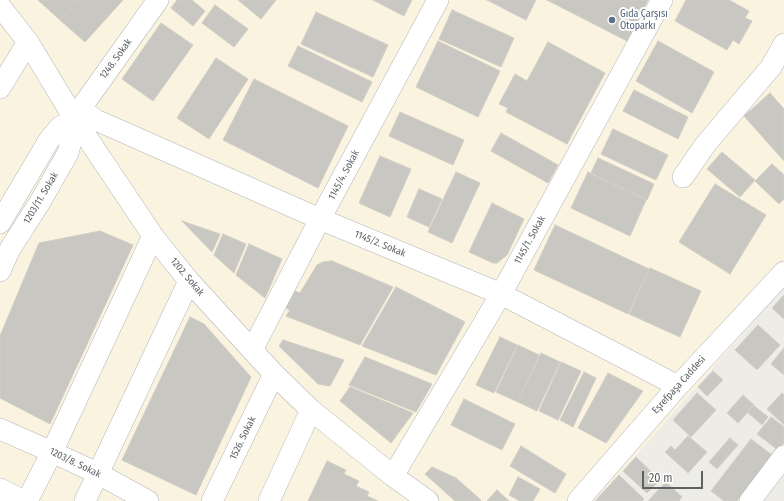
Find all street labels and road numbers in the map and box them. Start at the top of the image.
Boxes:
street label: 1248. Sokak [97,37,135,81]
street label: 1145/4. Sokak [326,148,362,202]
street label: 1203/11. Sokak [21,170,61,226]
street label: 1145/1. Sokak [512,214,548,266]
street label: 1145/2. Sokak [353,228,407,260]
street label: 1202. Sokak [167,255,207,299]
street label: Eşrefpaşa Caddesi [650,354,708,416]
street label: 1526. Sokak [227,414,259,462]
street label: 1203/8. Sokak [47,445,103,481]

